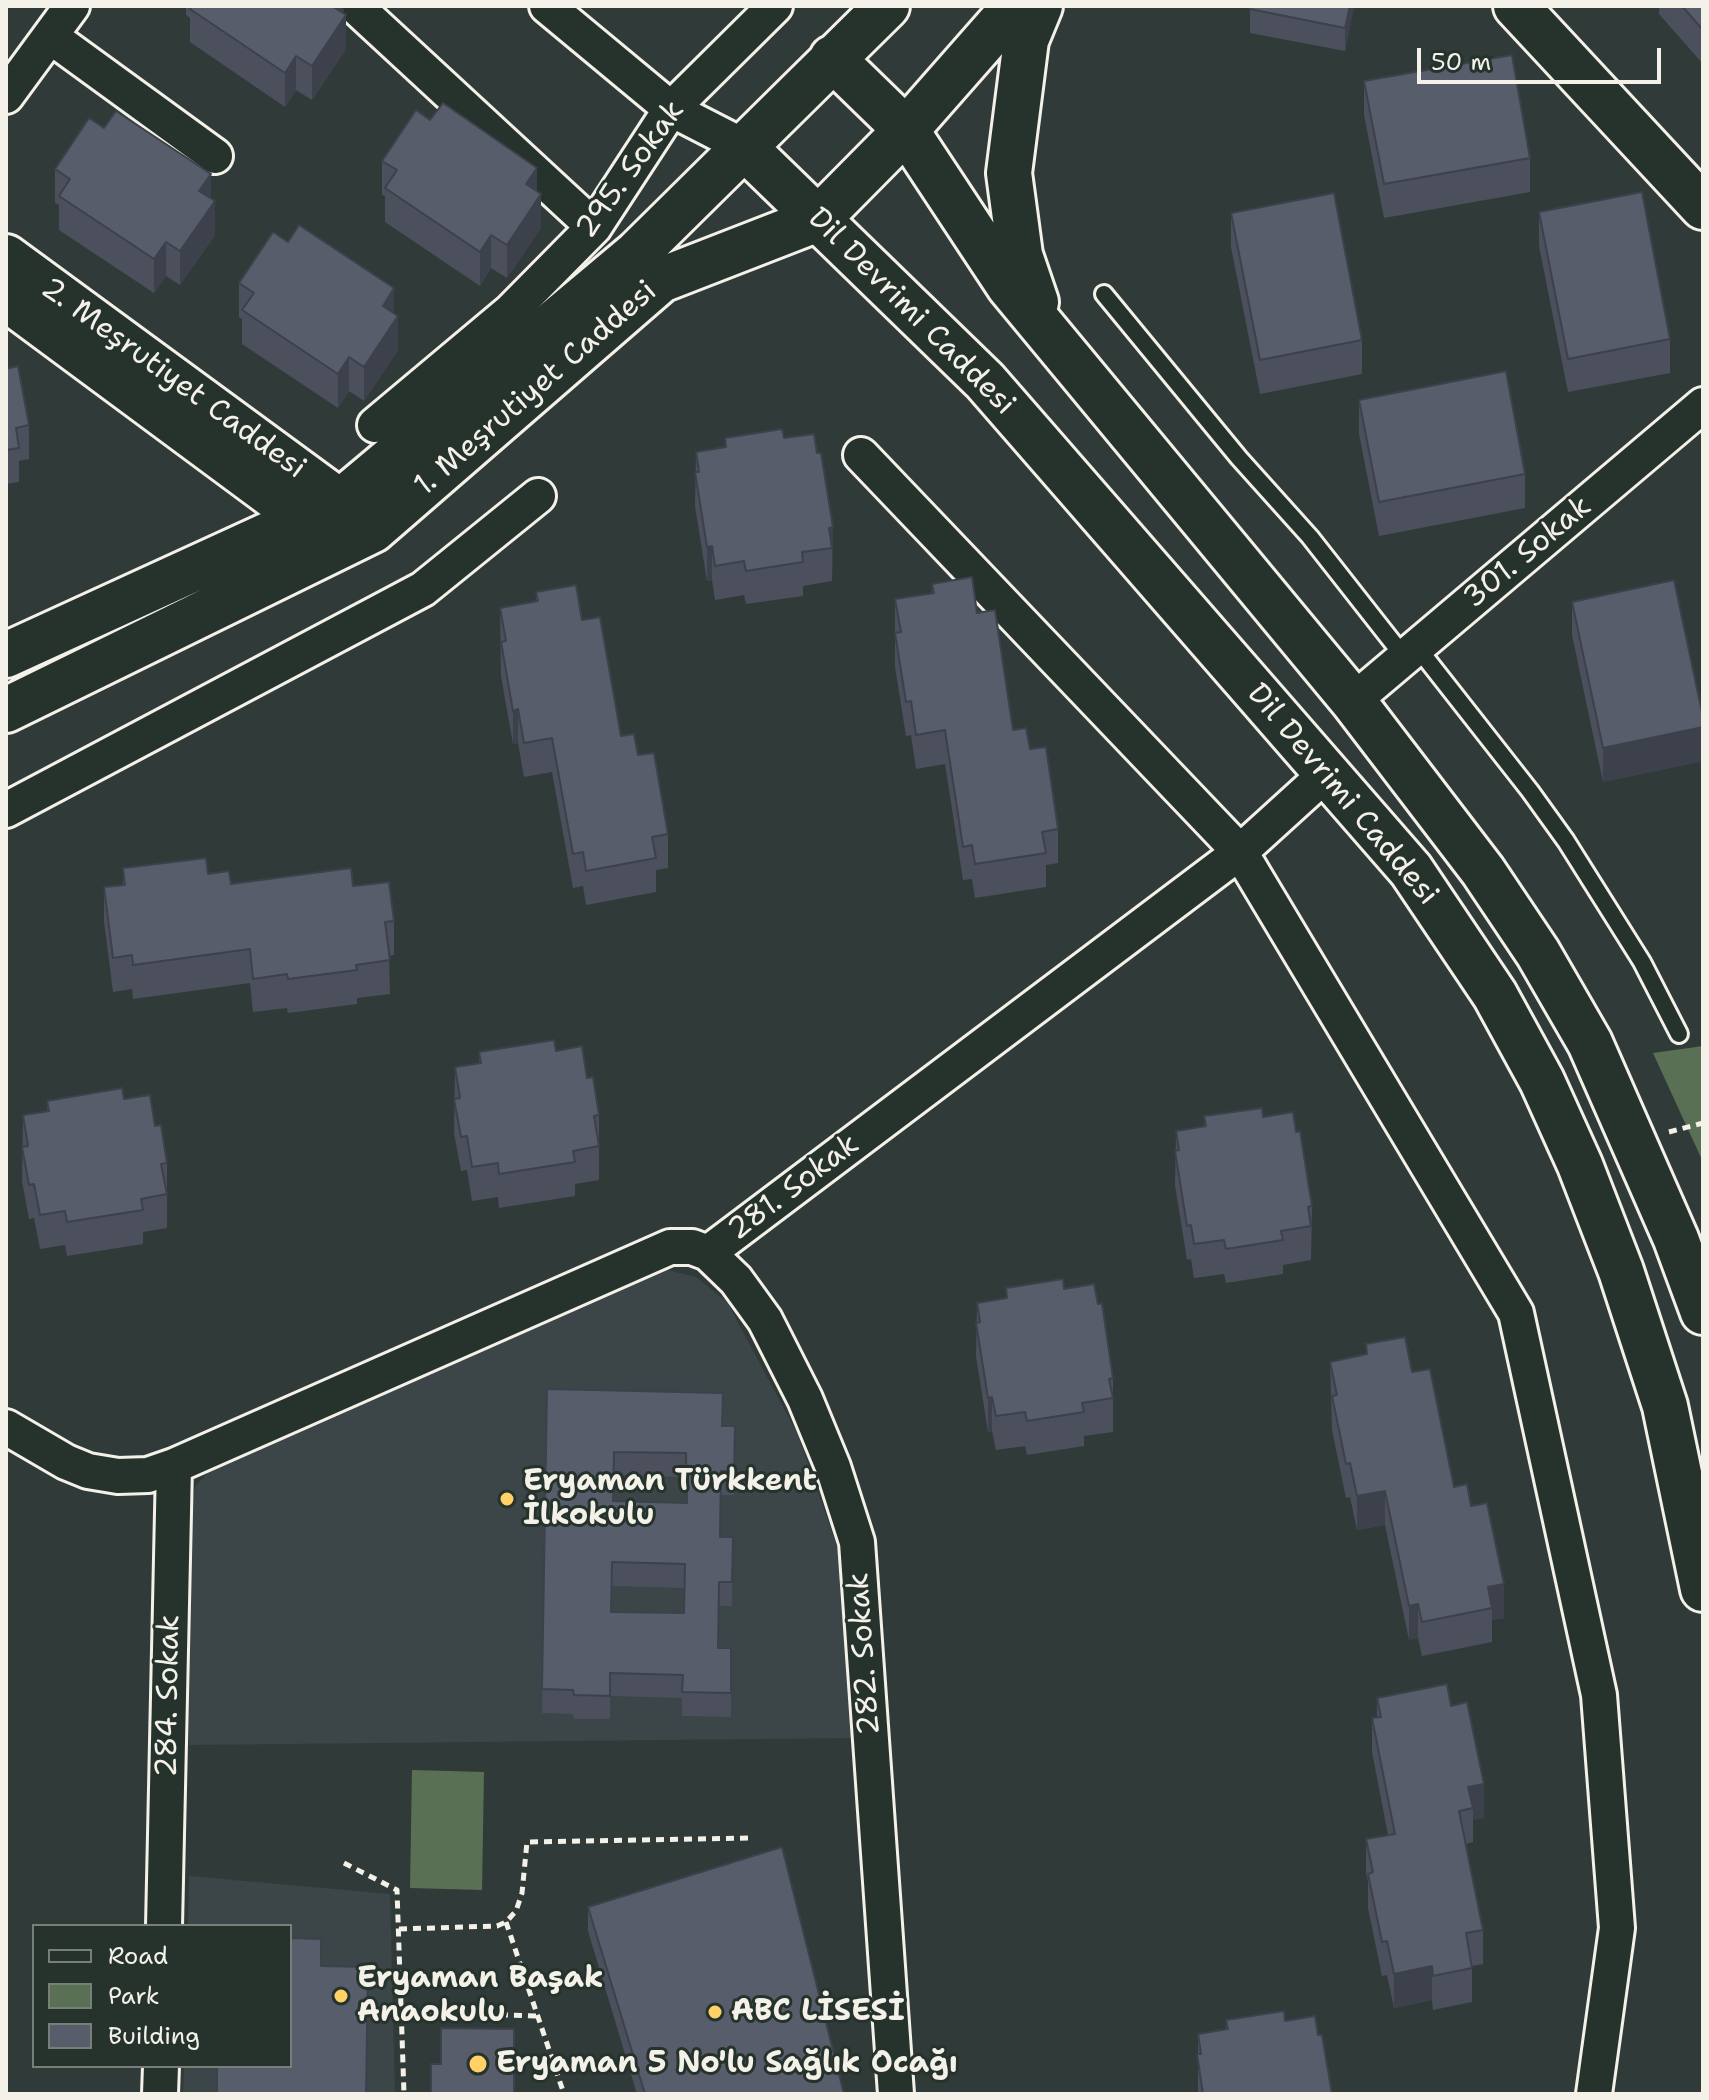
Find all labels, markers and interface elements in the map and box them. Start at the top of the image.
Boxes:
scale bar [1421,32,1665,82]
text: 50 m [1431,46,1491,78]
street label: 295. Sokak [569,94,693,246]
street label: Dil Devrimi Caddesi [800,201,1022,423]
street label: 2. Meşrutiyet Caddesi [34,271,312,487]
street label: 1. Meşrutiyet Caddesi [407,274,665,504]
street label: 301. Sokak [1457,489,1599,617]
street label: Dil Devrimi Caddesi [1239,677,1445,913]
street label: 281. Sokak [721,1127,867,1249]
place label: Eryaman Türkkent İlkokulu [523,1464,817,1534]
marker: Eryaman Türkkent İlkokulu [498,1490,516,1508]
street label: 282. Sokak [841,1571,889,1737]
street label: 284. Sokak [150,1614,188,1778]
legend [32,1924,292,2068]
text: Road [108,1940,168,1972]
place label: Eryaman Başak Anaokulu [357,1961,603,2032]
text: Park [108,1980,160,2012]
marker: Eryaman Başak Anaokulu [332,1987,350,2005]
place label: ABC LİSESİ [731,1994,905,2030]
marker: ABC LİSESİ [706,2003,724,2021]
text: Building [108,2020,200,2052]
place label: Eryaman 5 No'lu Sağlık Ocağı [496,2046,958,2082]
marker: Eryaman 5 No'lu Sağlık Ocağı [467,2053,489,2075]

